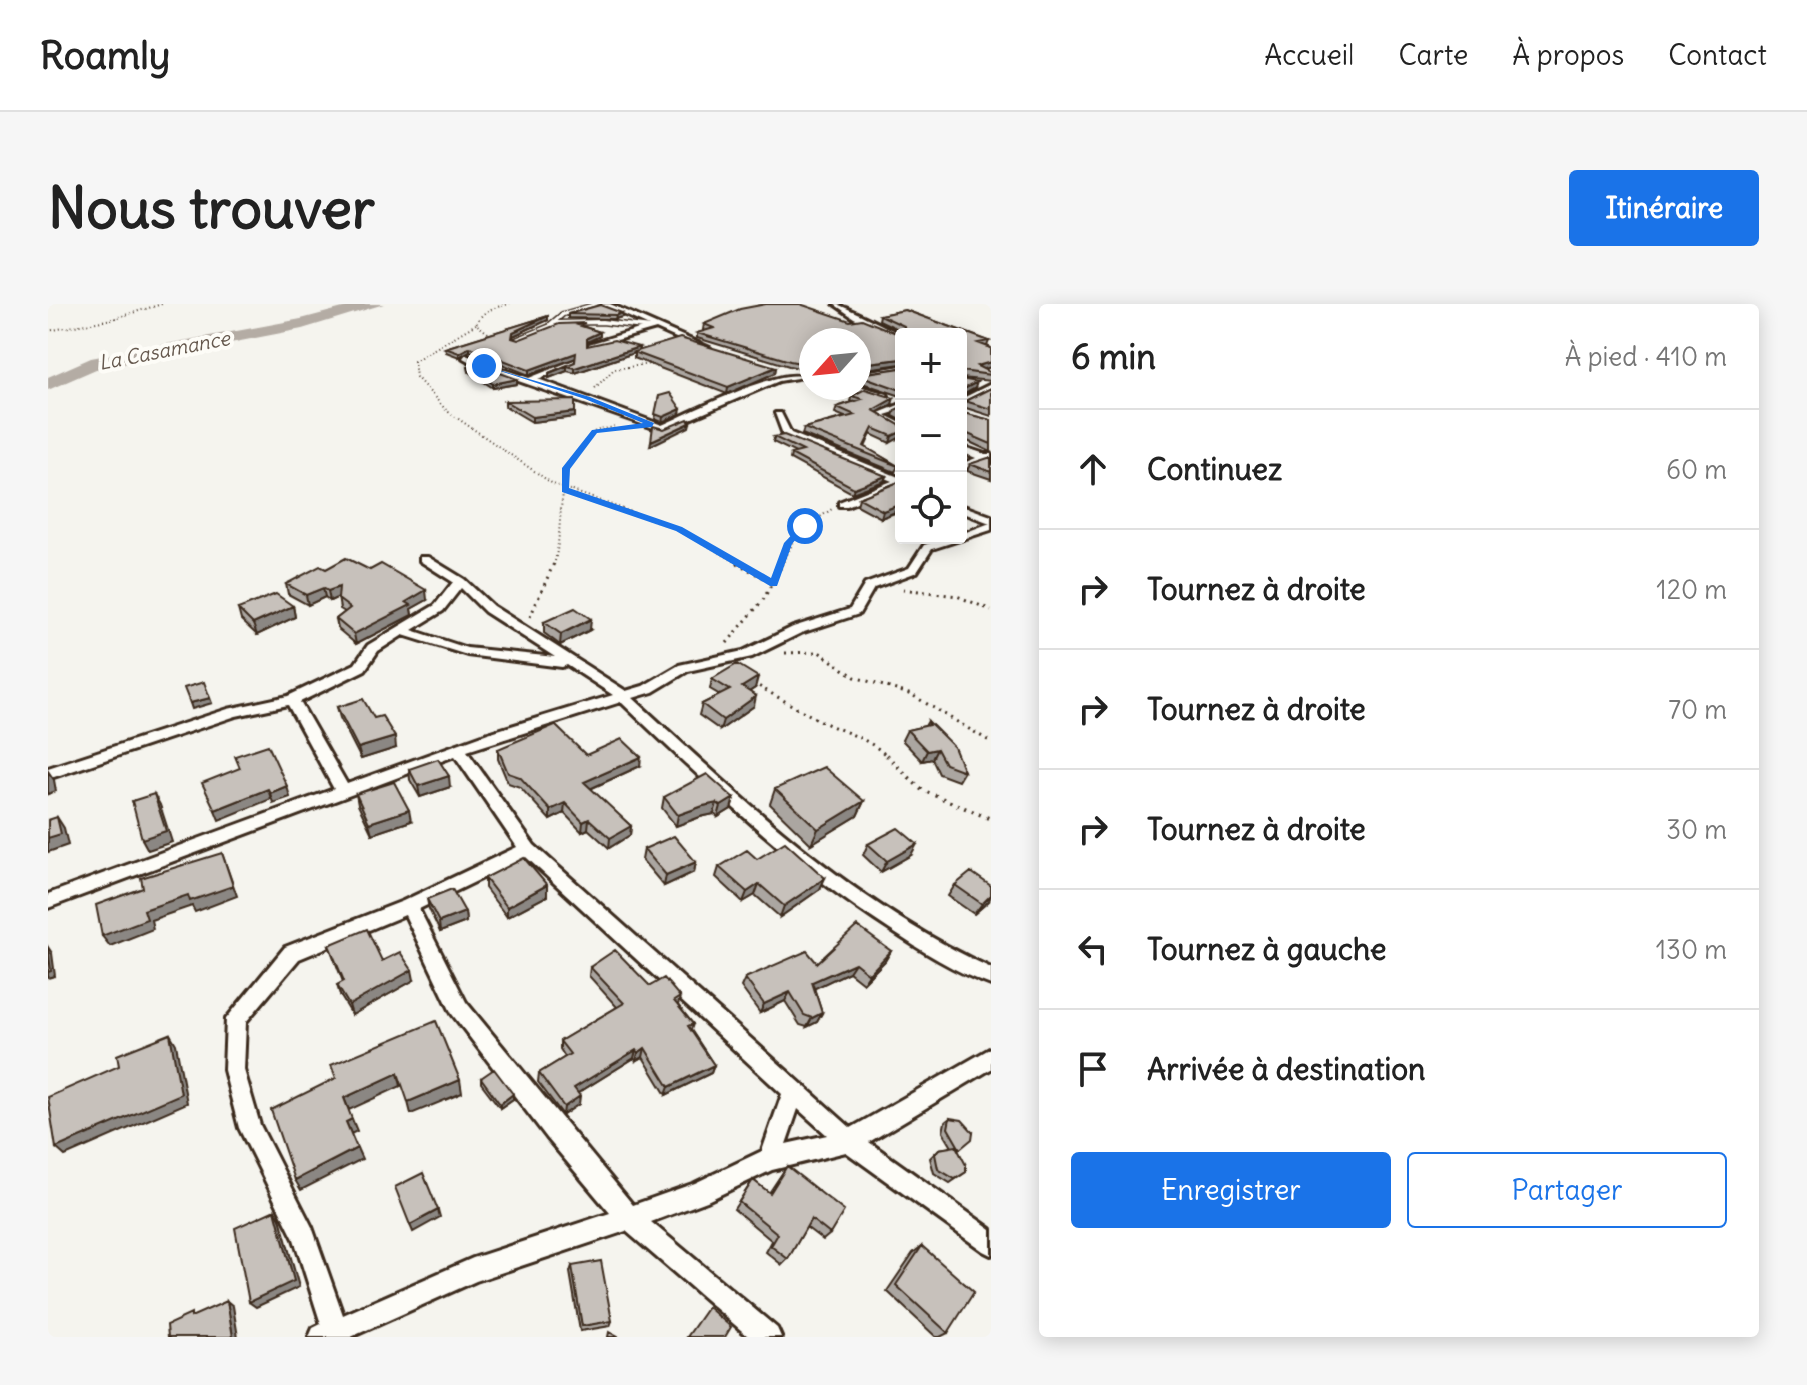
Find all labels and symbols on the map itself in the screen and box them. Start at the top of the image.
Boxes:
water label: La Casamance [96,325,233,375]
north arrow [799,328,871,400]
route end [466,348,502,384]
route start [787,508,823,544]

